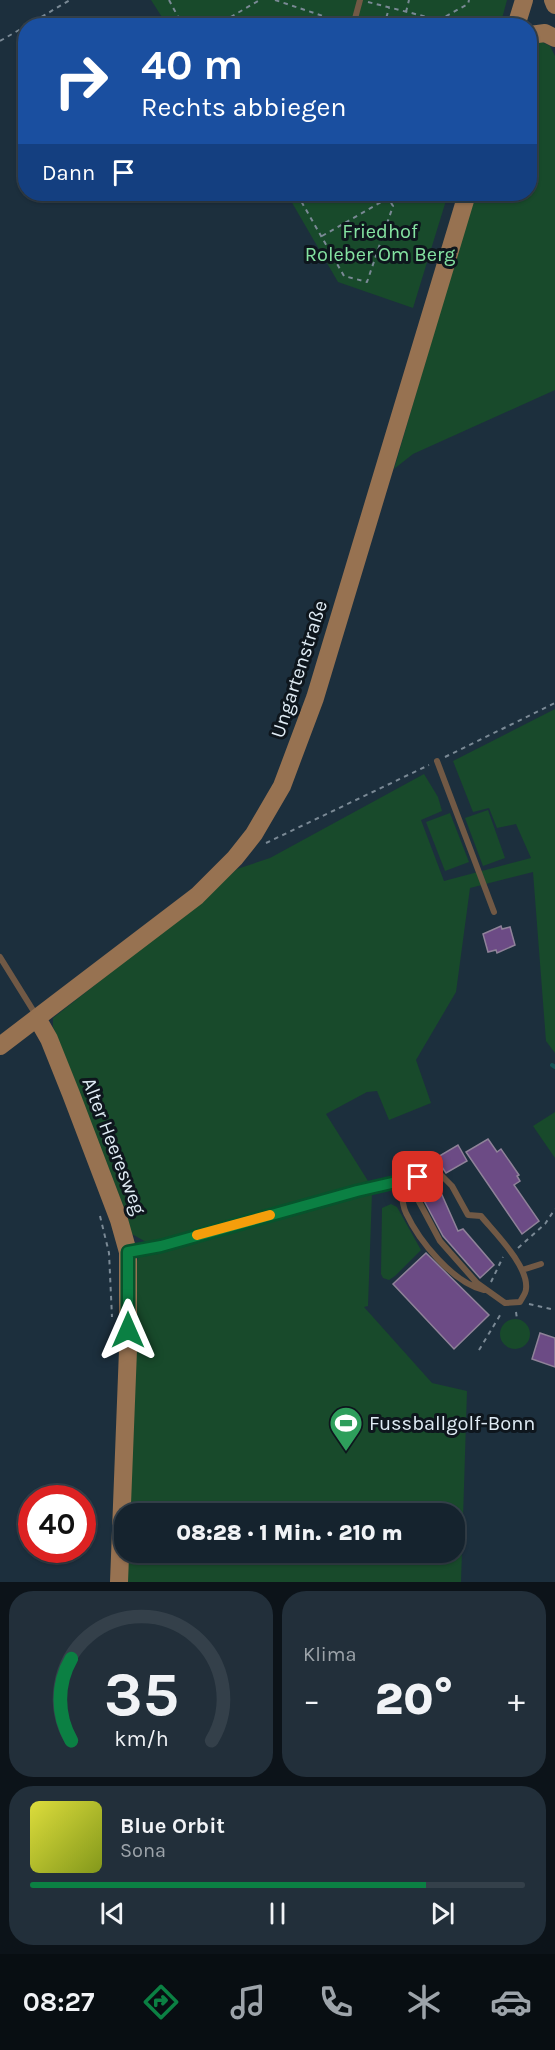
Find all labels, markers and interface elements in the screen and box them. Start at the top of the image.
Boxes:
text: 40 m [141,40,243,90]
icon: right [42,42,120,120]
text: Rechts abbiegen [141,91,347,123]
icon: arrive [107,156,140,189]
text: Dann [42,160,95,186]
park label: Friedhof Roleber Om Berg [305,220,455,266]
street label: Ungartenstraße [266,597,332,741]
street label: Alter Heeresweg [77,1074,151,1218]
pin [392,1151,443,1202]
icon: arrive [401,1160,434,1193]
position arrow [96,1298,160,1362]
sports icon: Fussballgolf-Bonn [328,1405,364,1452]
place label: Fussballgolf-Bonn [369,1412,535,1435]
speed limit sign: 40 [18,1485,96,1563]
text: 08:28 · 1 Min. · 210 m [176,1520,403,1546]
text: Klima [303,1643,356,1666]
text: 35 [103,1658,179,1731]
text: 20° [375,1673,453,1725]
text: − [303,1681,320,1719]
text: + [508,1681,525,1719]
text: km/h [114,1726,168,1751]
text: Blue Orbit [120,1813,225,1839]
text: Sona [120,1839,166,1862]
icon: previous [96,1897,129,1930]
icon: pause [261,1897,294,1930]
icon: next [426,1897,459,1930]
icon: directions [140,1981,182,2023]
icon: music [227,1981,269,2023]
icon: phone [315,1981,357,2023]
icon: climate [403,1981,445,2023]
icon: car [490,1981,532,2023]
text: 08:27 [23,1986,94,2018]

